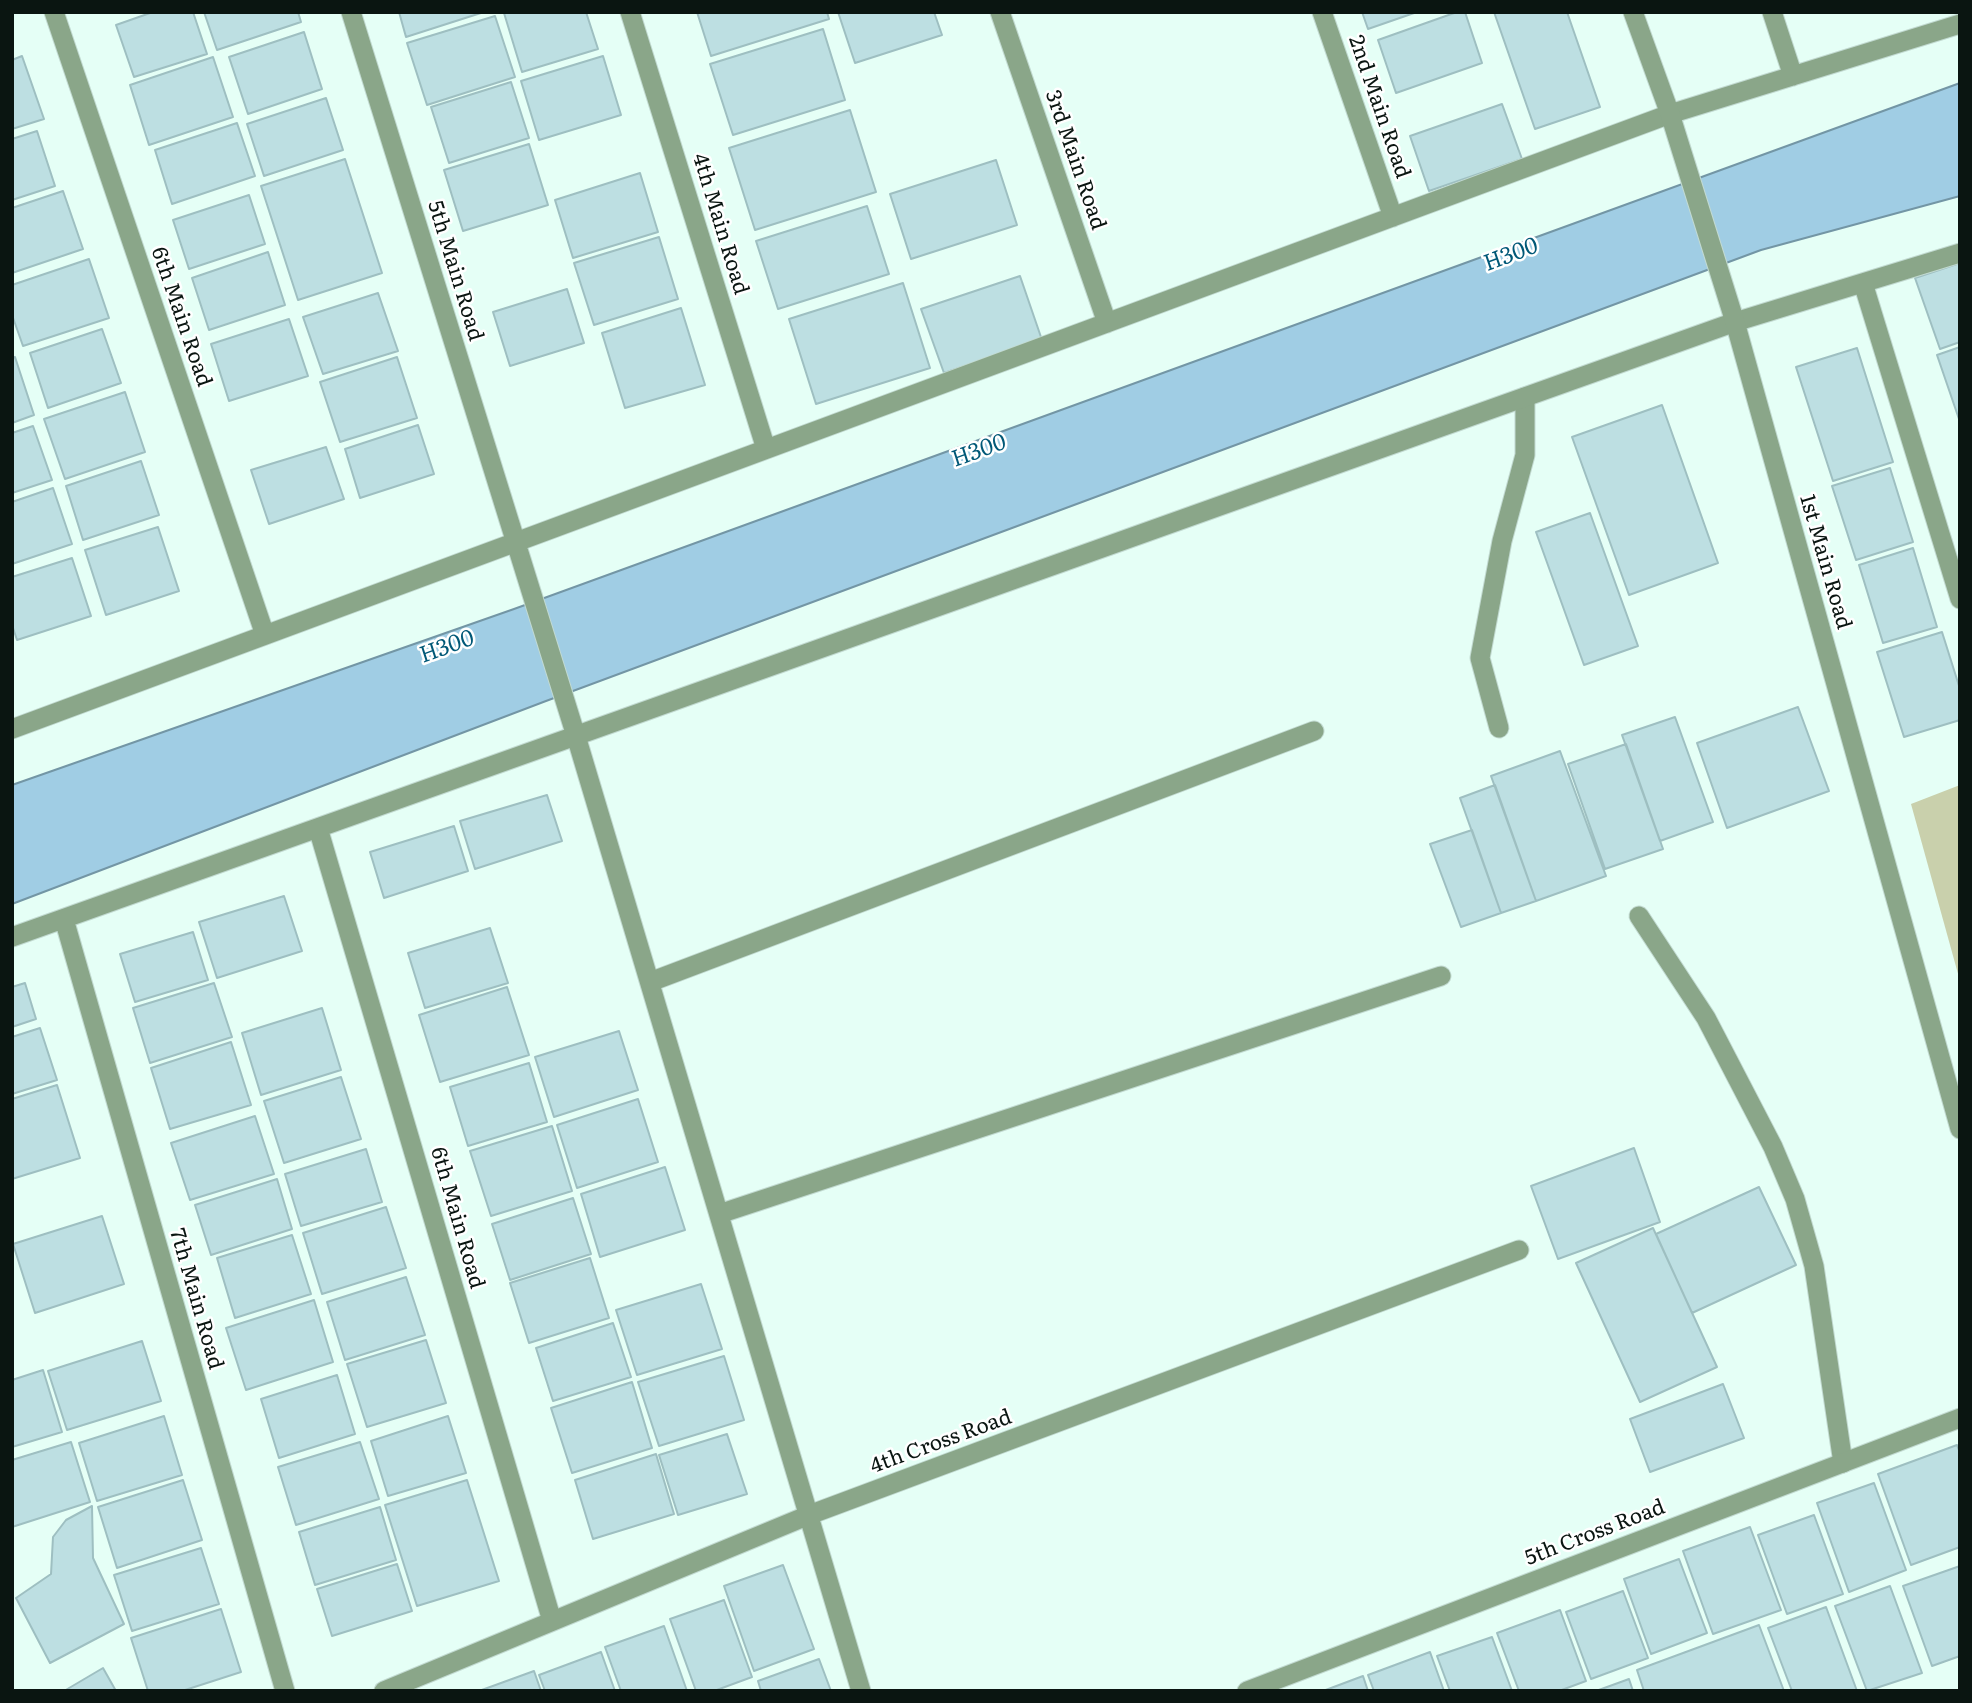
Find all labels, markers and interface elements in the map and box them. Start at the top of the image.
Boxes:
street label: 2nd Main Road [1343,32,1415,182]
street label: 3rd Main Road [1039,87,1111,233]
street label: 4th Main Road [687,150,753,298]
street label: 5th Main Road [422,198,488,344]
water label: H300 [1480,232,1542,278]
street label: 6th Main Road [145,244,217,390]
water label: H300 [948,428,1010,474]
street label: 1st Main Road [1794,492,1856,632]
water label: H300 [416,624,478,670]
street label: 6th Main Road [425,1144,489,1292]
street label: 7th Main Road [164,1226,228,1372]
street label: 4th Cross Road [867,1405,1015,1479]
street label: 5th Cross Road [1522,1495,1668,1571]

